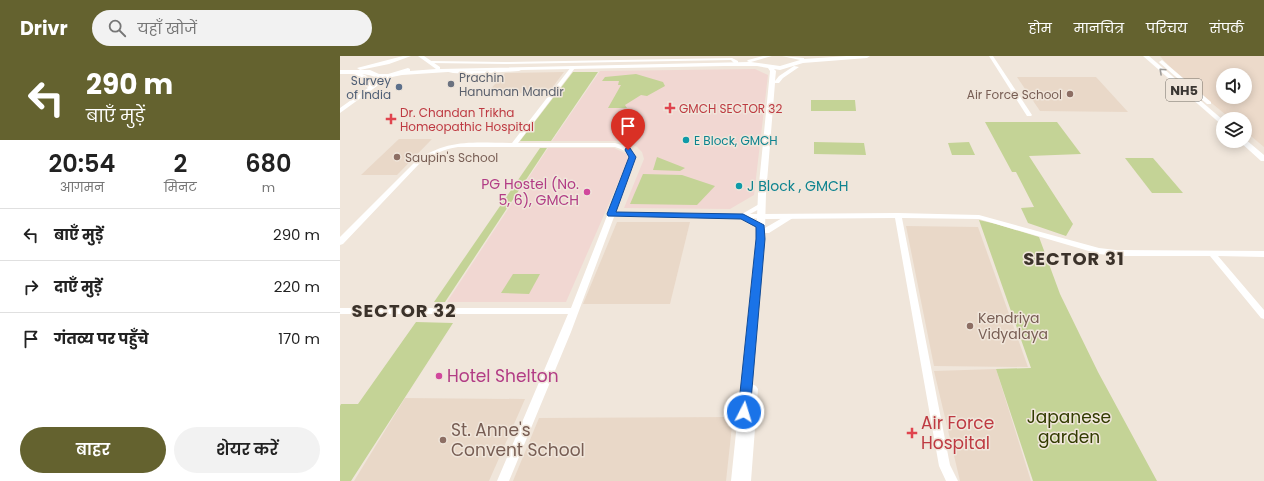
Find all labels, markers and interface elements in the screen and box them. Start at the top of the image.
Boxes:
search box [92,10,372,46]
text: Drivr [20,15,68,42]
icon: search [106,17,128,39]
text: यहाँ खोजें [138,18,197,39]
text: होम [1028,18,1052,38]
text: मानचित्र [1074,18,1124,38]
text: परिचय [1146,18,1187,38]
text: संपर्क [1209,18,1244,38]
text: 290 m [86,65,173,104]
one-way arrow [1159,68,1167,75]
map controls [1216,68,1252,148]
button: sound [1216,68,1252,104]
place label: Prachin Hanuman Mandir [459,69,564,100]
icon: left [20,72,72,124]
place label: Survey of India [346,72,391,103]
marker: Prachin Hanuman Mandir [446,79,456,89]
road number: NH5 [1166,79,1202,101]
marker: Survey of India [394,82,404,92]
place label: Air Force School [967,86,1062,103]
marker: Air Force School [1065,89,1075,99]
place label: GMCH SECTOR 32 [679,100,782,117]
marker: GMCH SECTOR 32 [664,102,676,114]
text: बाएँ मुड़ें [86,103,145,128]
place label: Dr. Chandan Trikha Homeopathic Hospital [400,104,534,135]
pin [611,109,645,150]
button: layers [1216,112,1252,148]
marker: Dr. Chandan Trikha Homeopathic Hospital [385,113,397,125]
icon: arrive [617,115,639,137]
place label: E Block, GMCH [694,132,778,149]
marker: E Block, GMCH [681,135,691,145]
text: 20:54 [49,147,115,180]
text: 2 [173,147,187,180]
text: 680 [245,147,291,180]
place label: Saupin's School [405,149,498,166]
marker: Saupin's School [392,152,402,162]
place label: PG Hostel (No. 5, 6), GMCH [481,174,579,210]
place label: J Block , GMCH [747,176,849,196]
text: आगमन [60,178,104,197]
text: मिनट [164,178,197,197]
text: m [262,178,275,197]
marker: J Block , GMCH [734,181,744,191]
marker: PG Hostel (No. 5, 6), GMCH [582,187,592,197]
icon: left [20,224,42,246]
text: बाएँ मुड़ें [54,224,103,245]
text: 290 m [273,224,320,245]
district label: SECTOR 31 [1023,246,1125,271]
icon: right [20,276,42,298]
text: दाएँ मुड़ें [54,276,102,297]
text: 220 m [274,276,320,297]
district label: SECTOR 32 [351,298,457,323]
place label: Kendriya Vidyalaya [978,308,1048,344]
marker: Kendriya Vidyalaya [965,321,975,331]
icon: arrive [20,328,42,350]
text: गंतव्य पर पहुँचे [54,328,149,349]
text: 170 m [278,328,320,349]
place label: Hotel Shelton [447,364,559,388]
marker: Hotel Shelton [434,371,444,381]
position arrow [723,391,765,433]
park label: Japanese garden [1027,405,1111,449]
place label: Air Force Hospital [921,411,994,455]
place label: St. Anne's Convent School [451,418,585,462]
button: बाहर [20,427,166,473]
button: शेयर करें [174,427,320,473]
marker: Air Force Hospital [906,427,918,439]
marker: St. Anne's Convent School [438,435,448,445]

